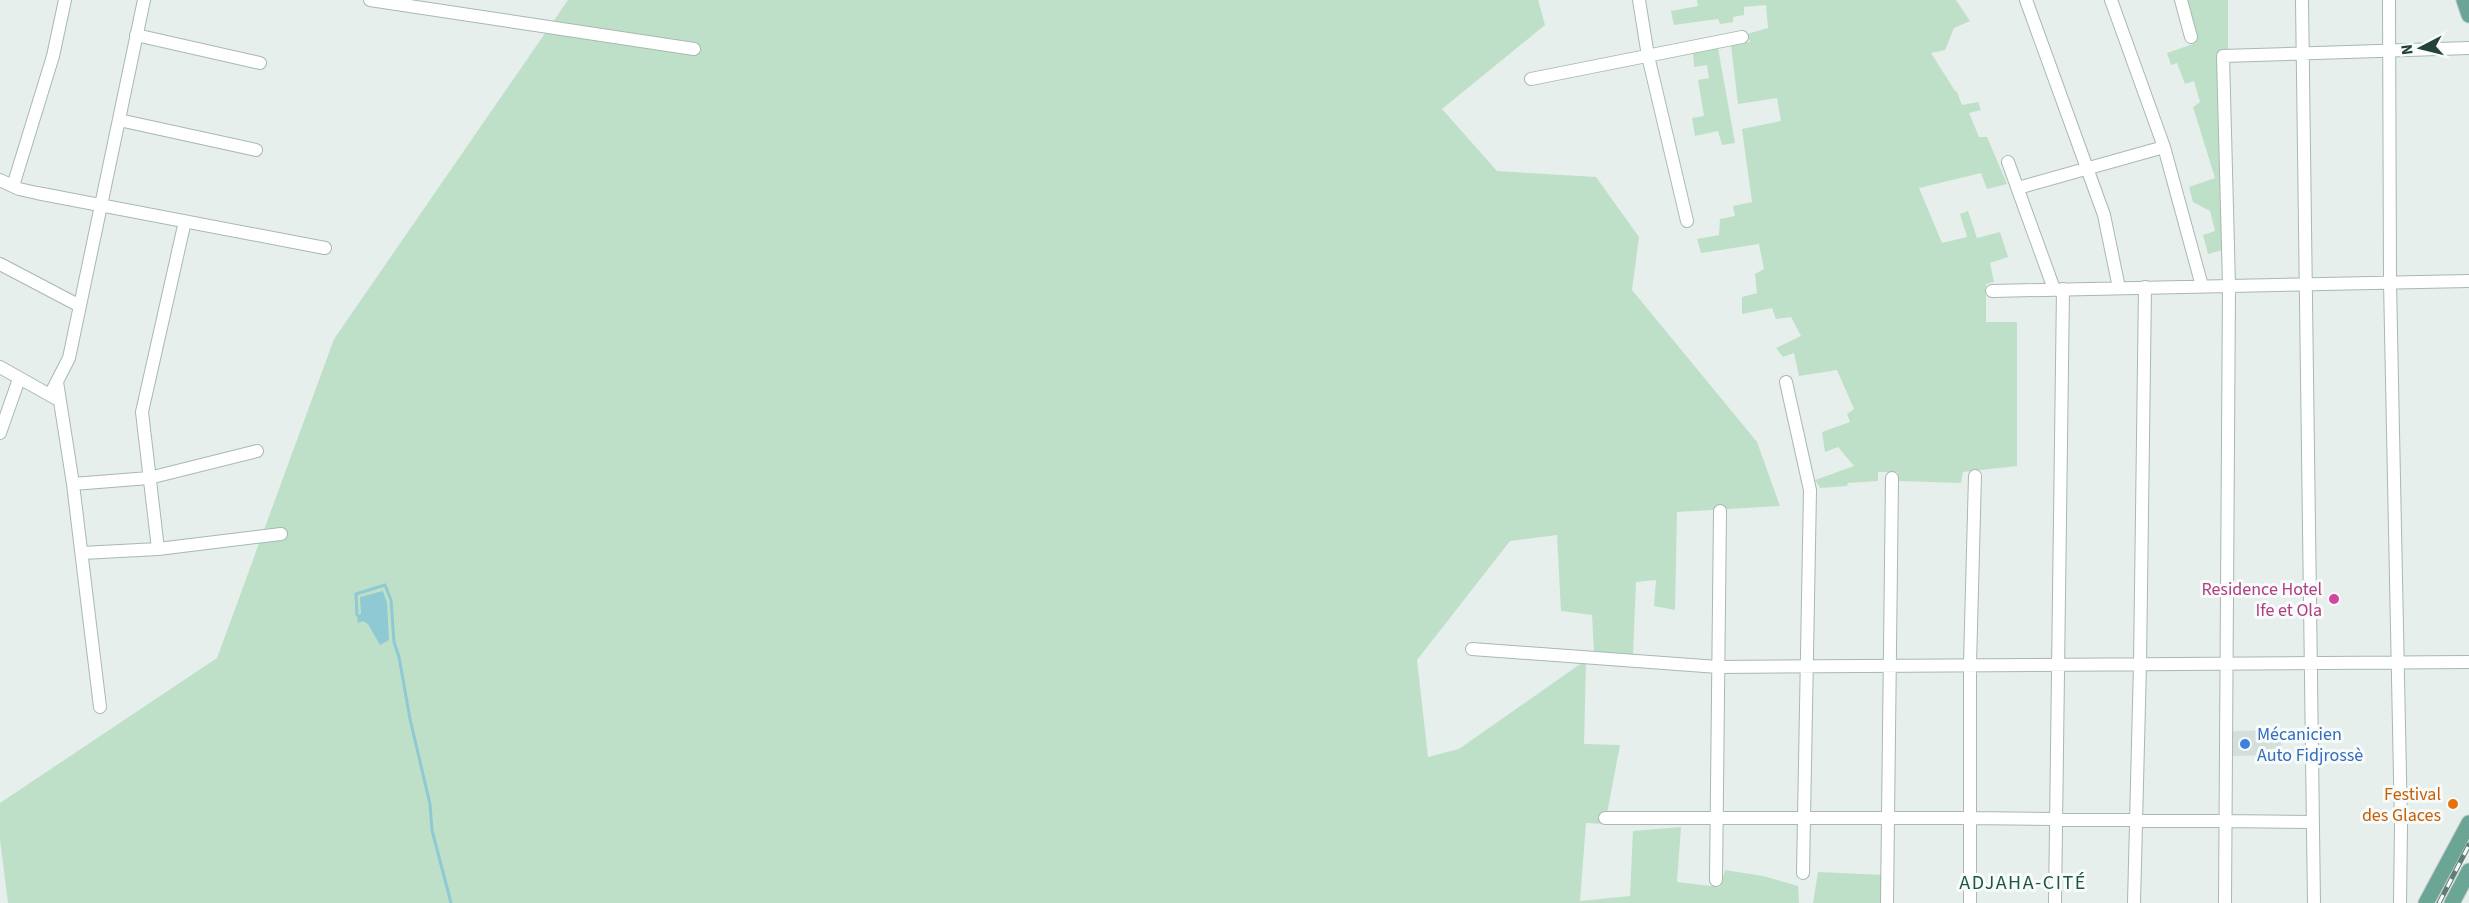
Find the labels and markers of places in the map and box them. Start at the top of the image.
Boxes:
place label: Residence Hotel Ife et Ola [2201,577,2322,623]
marker: Residence Hotel Ife et Ola [2327,592,2341,606]
place label: Mécanicien Auto Fidjrossè [2257,722,2363,768]
marker: Mécanicien Auto Fidjrossè [2238,737,2252,751]
place label: Festival des Glaces [2362,782,2441,828]
marker: Festival des Glaces [2446,797,2460,811]

